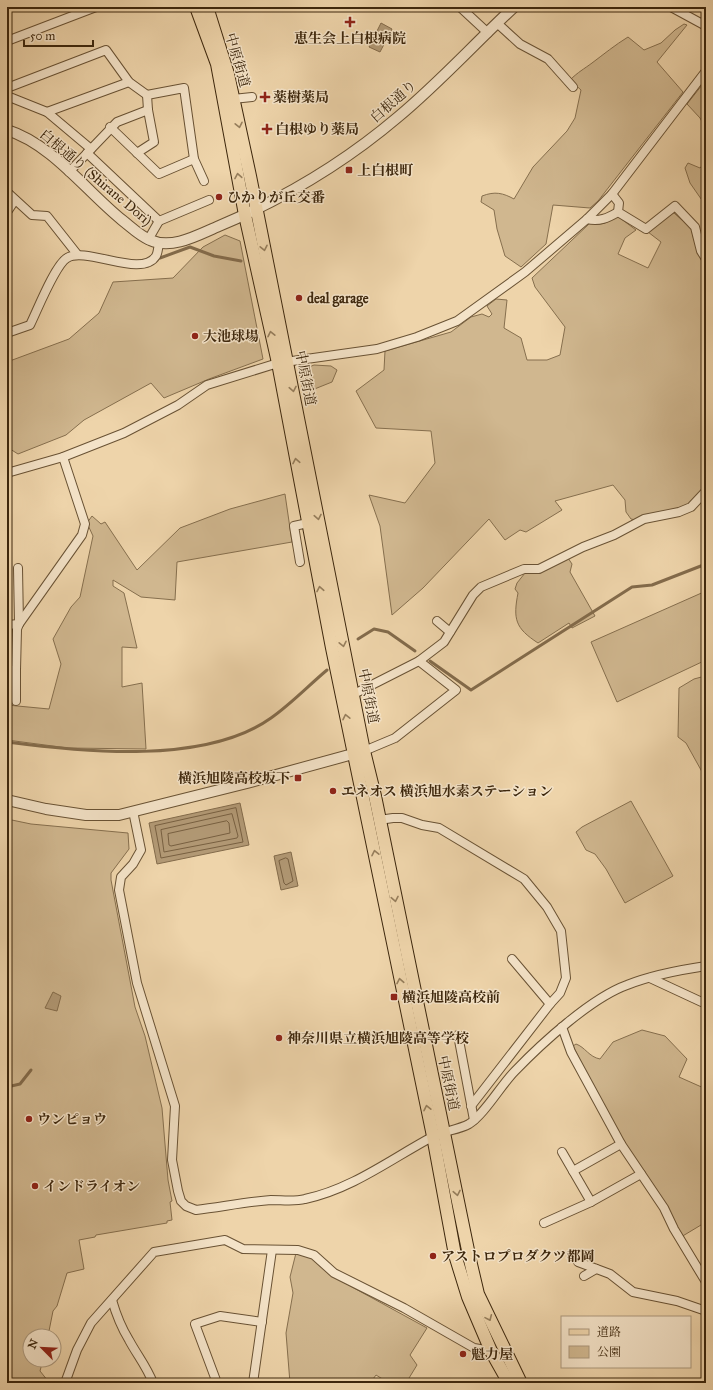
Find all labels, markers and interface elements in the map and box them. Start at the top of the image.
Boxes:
marker: 恵生会上白根病院 [344,16,356,28]
scale bar [24,22,93,48]
text: 50 m [30,29,55,43]
place label: 恵生会上白根病院 [294,30,406,47]
street label: 中原街道 [222,31,253,89]
street label: 白根通り [367,77,420,126]
place label: 薬樹薬局 [273,89,329,106]
marker: 薬樹薬局 [260,92,270,102]
place label: 白根ゆり薬局 [275,121,359,138]
one-way arrow [234,122,243,129]
marker: 白根ゆり薬局 [262,124,272,134]
street label: 白根通り (Shirane Dori) [35,125,155,230]
place label: 上白根町 [357,162,414,179]
marker: 上白根町 [344,165,354,175]
one-way arrow [235,173,243,179]
place label: ひかりが丘交番 [227,189,325,206]
marker: ひかりが丘交番 [214,192,224,202]
one-way arrow [259,245,267,251]
place label: deal garage [307,290,369,308]
marker: deal garage [294,293,304,303]
place label: 大池球場 [203,328,259,345]
marker: 大池球場 [190,331,200,341]
one-way arrow [268,331,276,337]
street label: 中原街道 [292,349,319,407]
one-way arrow [288,386,297,392]
one-way arrow [293,458,301,464]
one-way arrow [313,513,321,520]
one-way arrow [317,586,325,592]
one-way arrow [339,641,347,647]
street label: 中原街道 [355,667,382,725]
one-way arrow [343,713,351,720]
place label: 横浜旭陵高校坂下 [178,770,290,787]
marker: 横浜旭陵高校坂下 [293,773,303,783]
place label: エネオス 横浜旭水素ステーション [341,783,553,800]
marker: エネオス 横浜旭水素ステーション [328,786,338,796]
one-way arrow [371,850,379,856]
one-way arrow [391,895,399,902]
one-way arrow [397,978,405,984]
place label: 横浜旭陵高校前 [402,989,500,1006]
marker: 横浜旭陵高校前 [389,992,399,1002]
place label: 神奈川県立横浜旭陵高等学校 [287,1030,469,1047]
marker: 神奈川県立横浜旭陵高等学校 [274,1033,284,1043]
street label: 中原街道 [434,1054,463,1112]
one-way arrow [424,1105,432,1111]
place label: ウンピョウ [37,1111,107,1128]
marker: ウンピョウ [24,1114,34,1124]
place label: インドライオン [43,1178,140,1195]
marker: インドライオン [30,1181,40,1191]
one-way arrow [452,1190,460,1196]
place label: アストロプロダクツ都岡 [441,1248,594,1265]
marker: アストロプロダクツ都岡 [428,1251,438,1261]
one-way arrow [484,1314,492,1322]
legend [561,1316,691,1368]
text: 道路 [597,1325,621,1339]
north arrow [22,1328,62,1368]
text: N [25,1337,41,1351]
text: 公園 [597,1345,621,1359]
place label: 魁力屋 [471,1346,513,1363]
marker: 魁力屋 [458,1349,468,1359]

